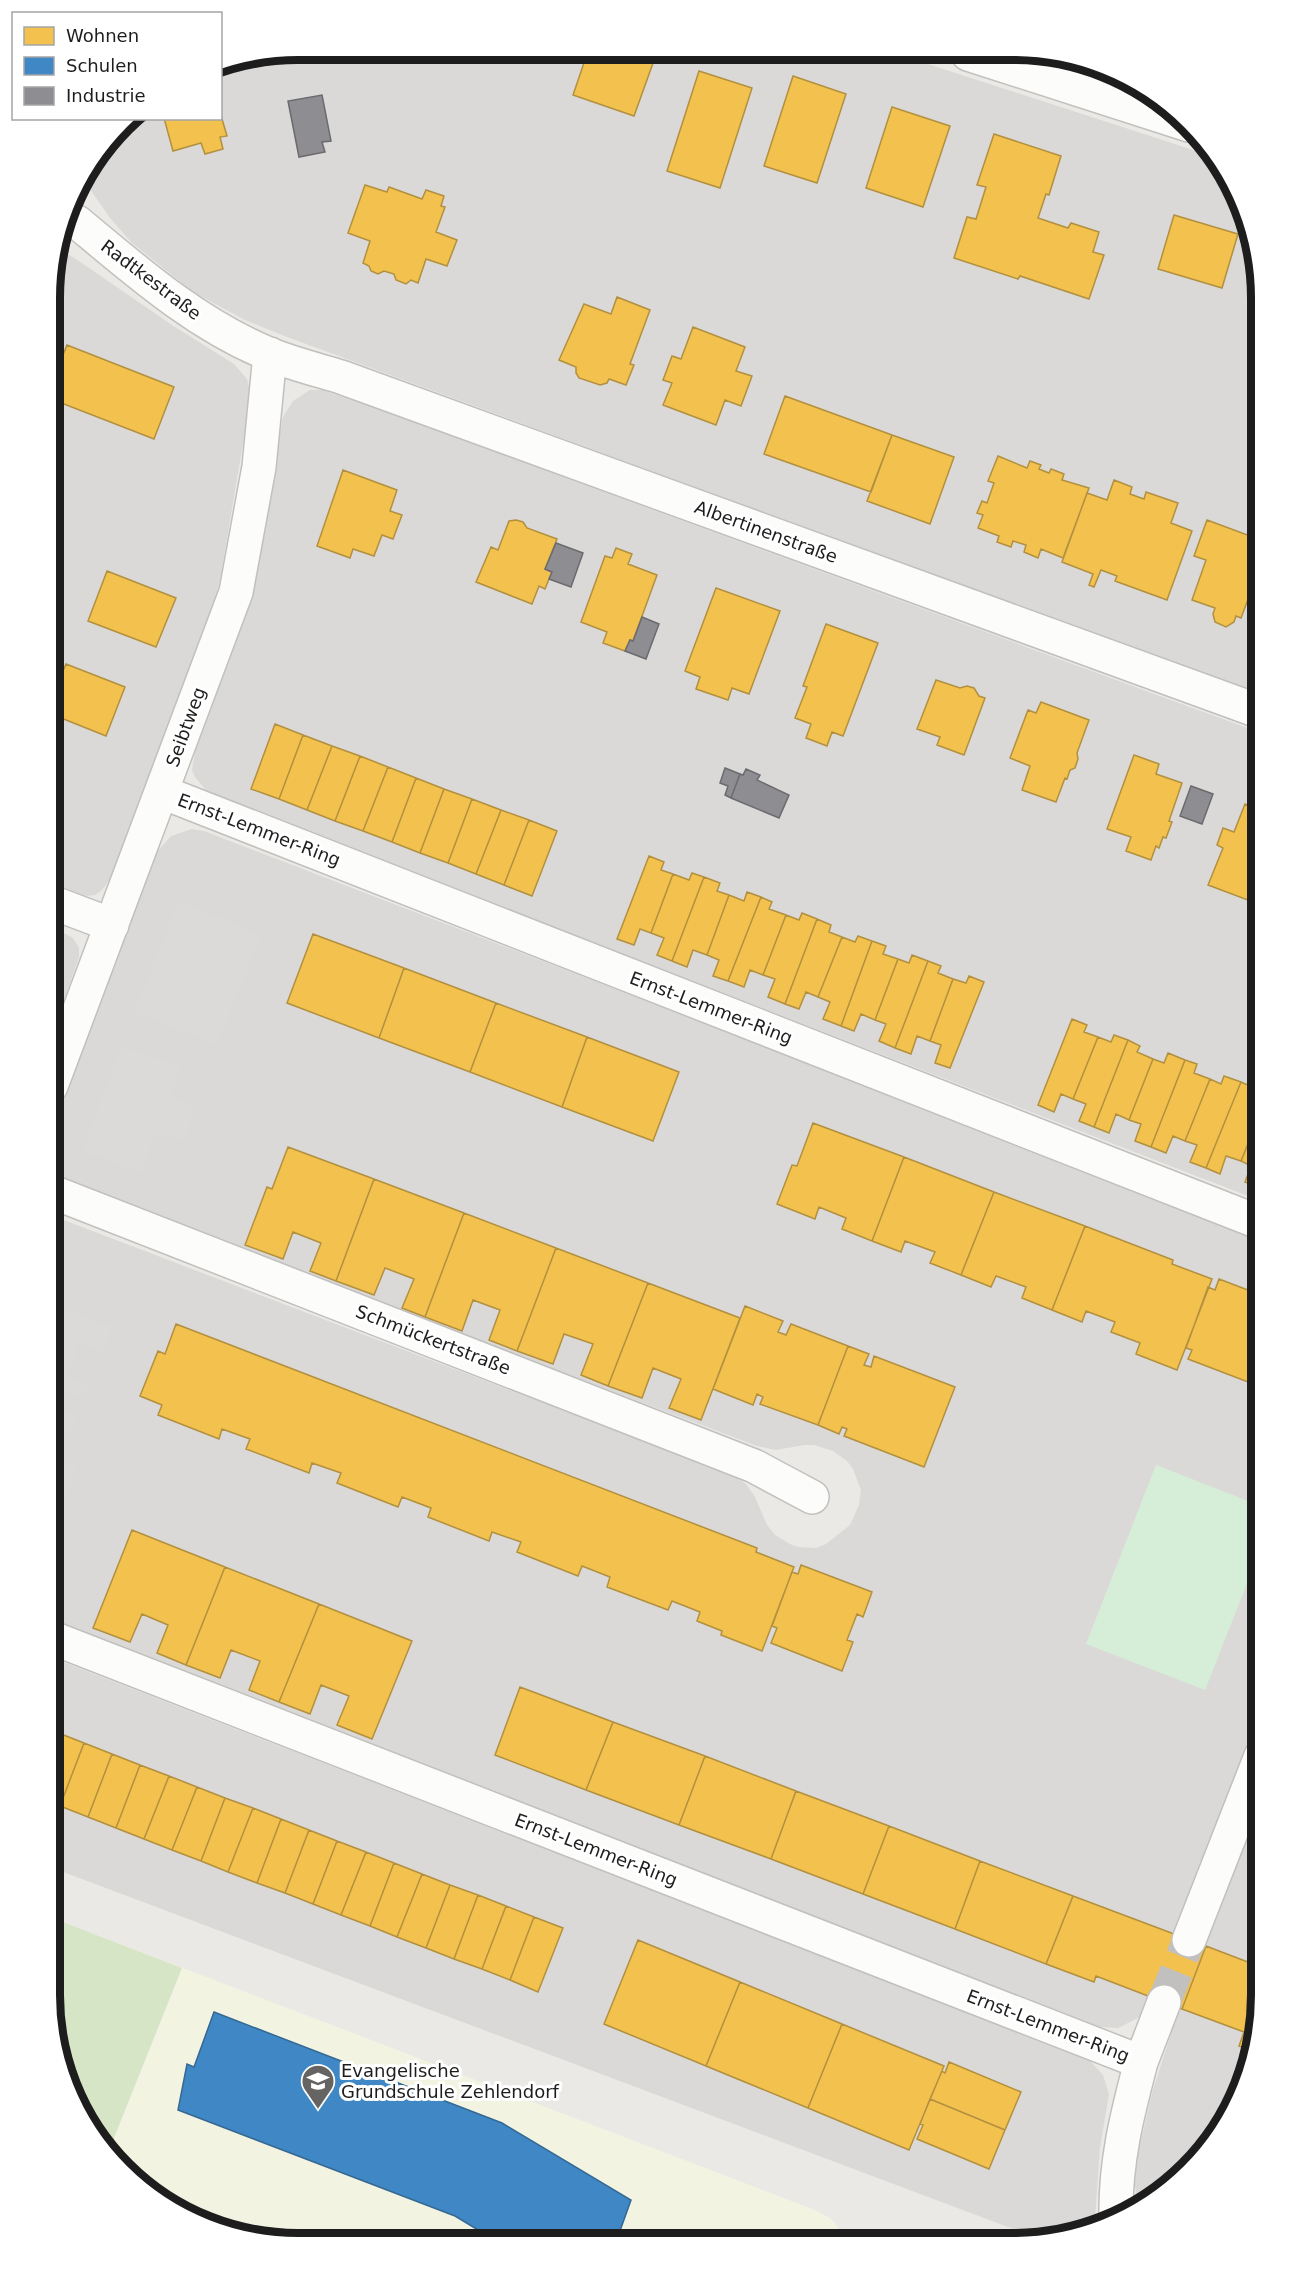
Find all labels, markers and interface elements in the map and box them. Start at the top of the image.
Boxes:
legend [12,12,222,120]
text: Wohnen [66,25,139,46]
text: Schulen [66,55,138,76]
text: Industrie [66,85,145,106]
street label: Radtkestraße [97,235,205,324]
street label: Albertinenstraße [692,496,840,567]
street label: Seibtweg [161,684,210,770]
street label: Ernst-Lemmer-Ring [175,789,344,870]
street label: Ernst-Lemmer-Ring [627,967,796,1048]
street label: Schmückertstraße [353,1300,514,1379]
street label: Ernst-Lemmer-Ring [512,1809,681,1890]
street label: Ernst-Lemmer-Ring [964,1985,1133,2066]
place label: Evangelische Grundschule Zehlendorf [341,2060,560,2102]
school or university icon: Evangelische Grundschule Zehlendorf [300,2063,336,2110]

